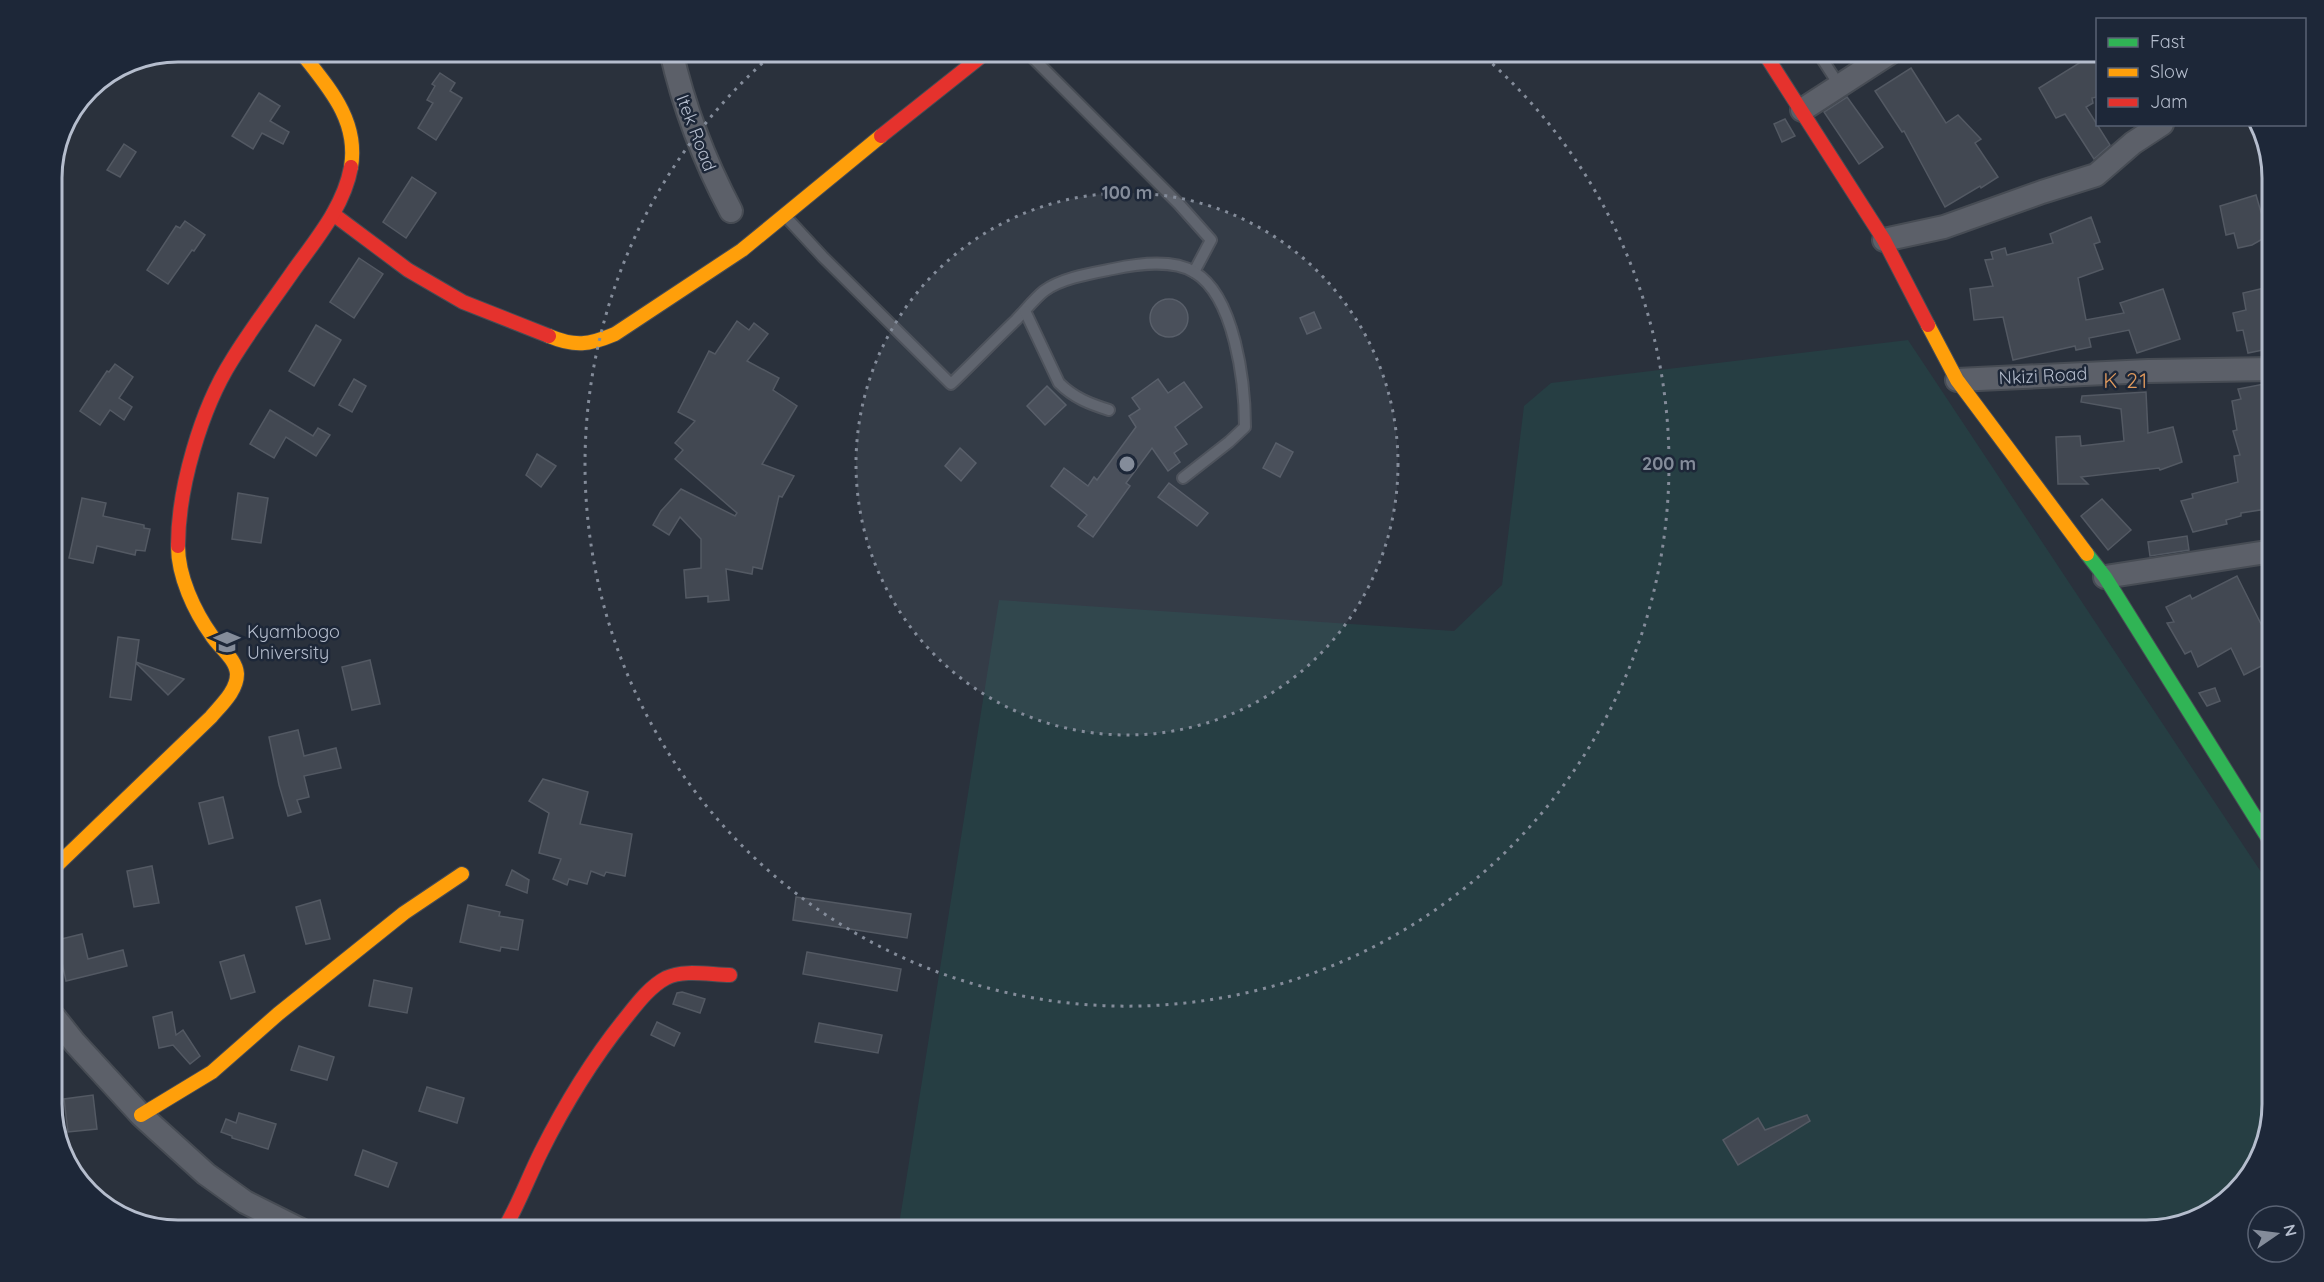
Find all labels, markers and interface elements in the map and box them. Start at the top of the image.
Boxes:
legend [2096,18,2306,126]
text: Fast [2150,30,2185,53]
text: Slow [2150,60,2188,83]
text: Jam [2150,90,2188,113]
street label: Itek Road [671,91,722,174]
text: 100 m [1102,181,1152,204]
street label: Nkizi Road [1998,362,2088,389]
district label: K 21 [2103,367,2149,393]
text: 200 m [1642,452,1696,475]
centre of rings [1117,454,1137,474]
place label: Kyambogo University [247,620,340,664]
school or university icon: Kyambogo University [212,627,242,657]
north arrow [2246,1204,2306,1264]
text: N [2279,1222,2302,1238]

